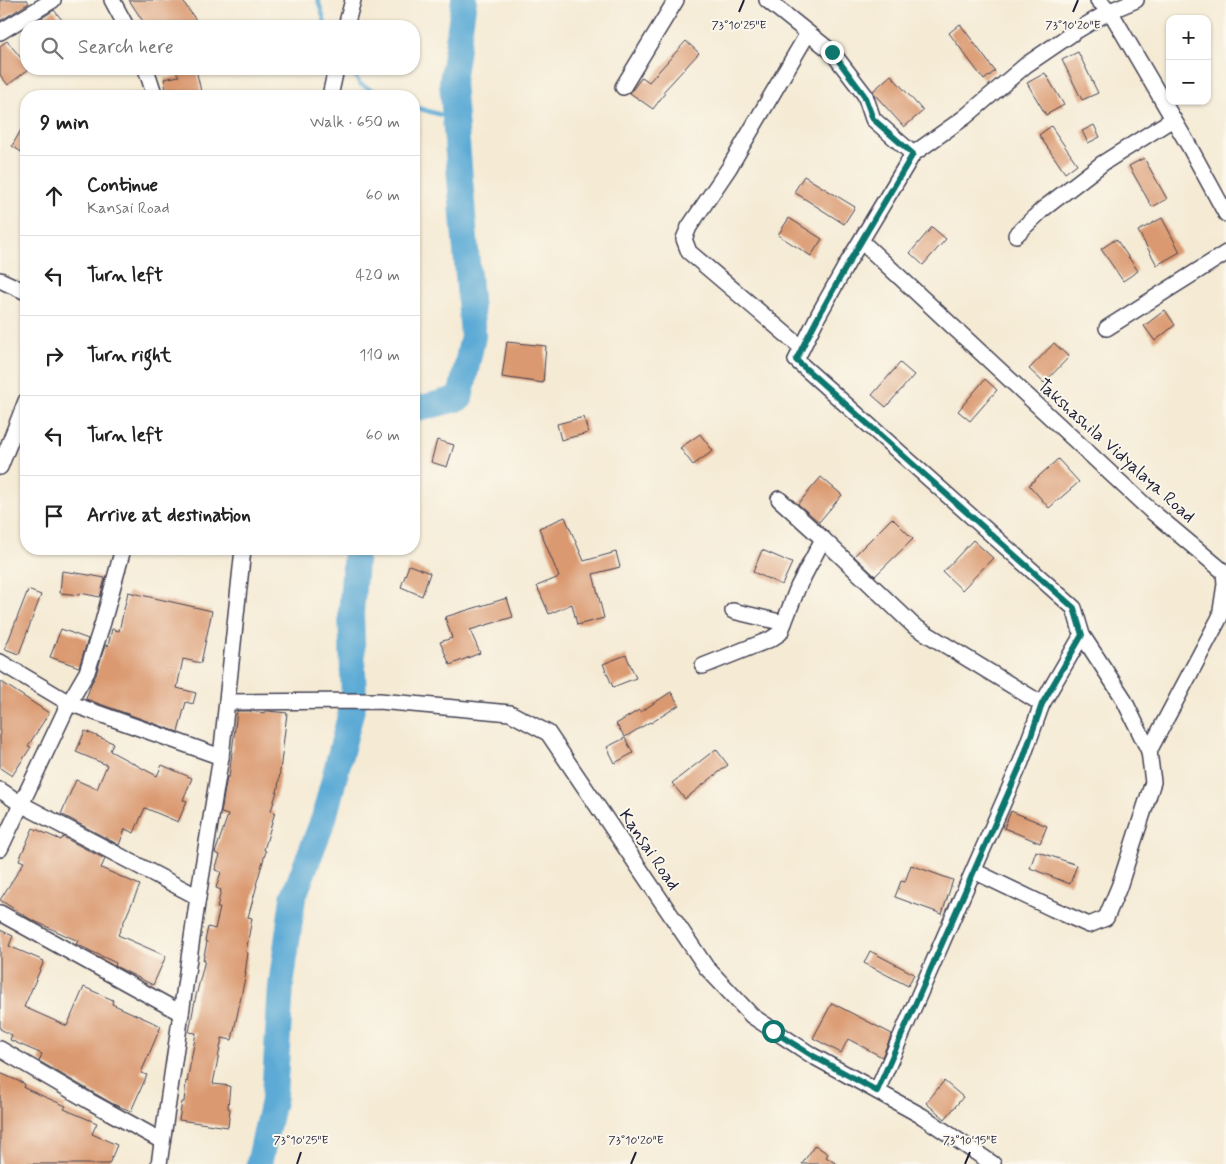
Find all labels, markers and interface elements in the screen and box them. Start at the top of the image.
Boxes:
map controls [1166,15,1211,105]
button: + [1166,15,1211,60]
text: 73°10'25"E [712,18,766,34]
text: 73°10'20"E [1045,18,1101,34]
search box [20,20,420,75]
icon: search [38,34,66,62]
text: Search here [78,35,174,60]
route end [821,41,844,64]
button: − [1166,60,1211,105]
text: 9 min [40,109,89,137]
text: Walk · 650 m [310,112,400,133]
text: Continue [87,173,158,198]
icon: ahead [40,182,68,210]
text: 60 m [366,185,400,206]
text: Kansai Road [87,198,170,219]
icon: left [40,262,68,290]
text: Turn left [87,263,163,288]
text: 420 m [356,265,400,286]
icon: right [40,342,68,370]
text: Turn right [87,343,171,368]
text: 110 m [359,345,400,366]
street label: Takshashila Vidyalaya Road [1032,374,1200,528]
icon: left [40,422,68,450]
text: Turn left [87,423,163,448]
text: 60 m [366,425,400,446]
icon: arrive [40,502,68,530]
text: Arrive at destination [87,503,251,528]
street label: Kansai Road [613,805,685,895]
route start [762,1020,785,1043]
text: 73°10'25"E [274,1133,328,1149]
text: 73°10'20"E [608,1133,664,1149]
text: 73°10'15"E [943,1133,997,1149]

